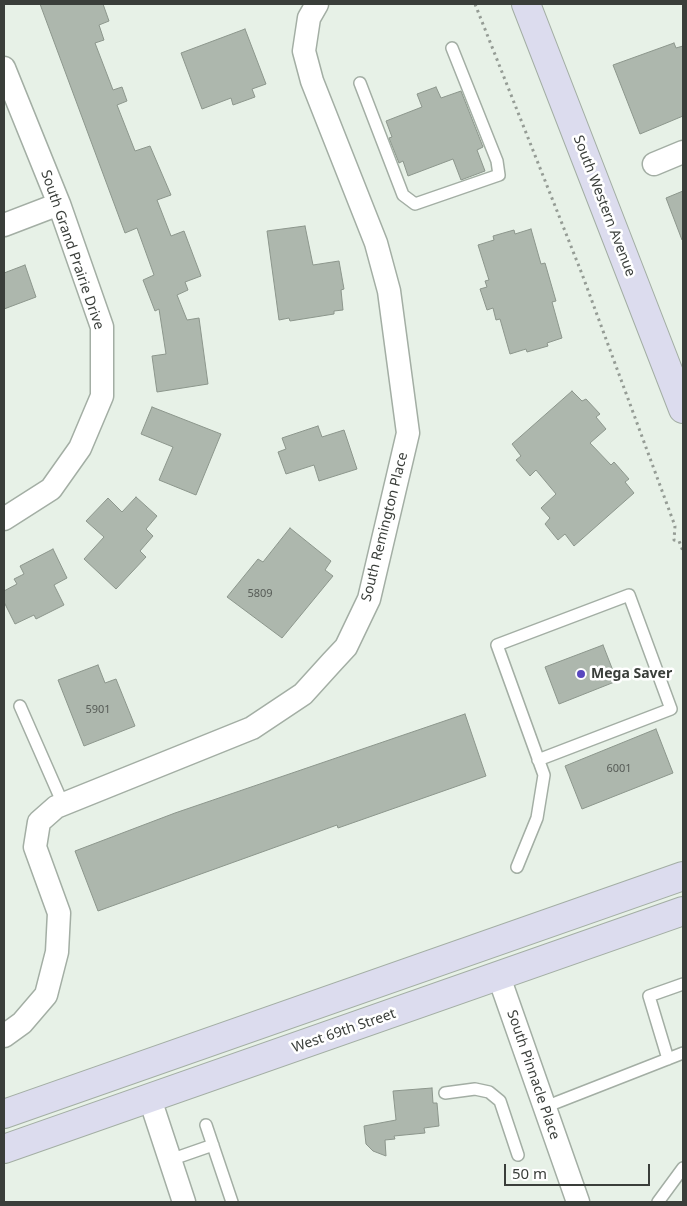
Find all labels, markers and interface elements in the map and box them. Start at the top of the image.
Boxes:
street label: South Western Avenue [569,133,639,279]
street label: South Grand Prairie Drive [37,168,107,332]
street label: South Remington Place [358,451,412,603]
house number: 5809 [247,587,273,601]
place label: Mega Saver [591,666,672,682]
marker: Mega Saver [575,668,587,680]
house number: 5901 [85,703,111,717]
house number: 6001 [606,762,632,776]
street label: West 69th Street [290,1005,398,1057]
street label: South Pinnacle Place [503,1008,563,1142]
scale bar [507,1154,653,1186]
text: 50 m [512,1163,547,1183]

